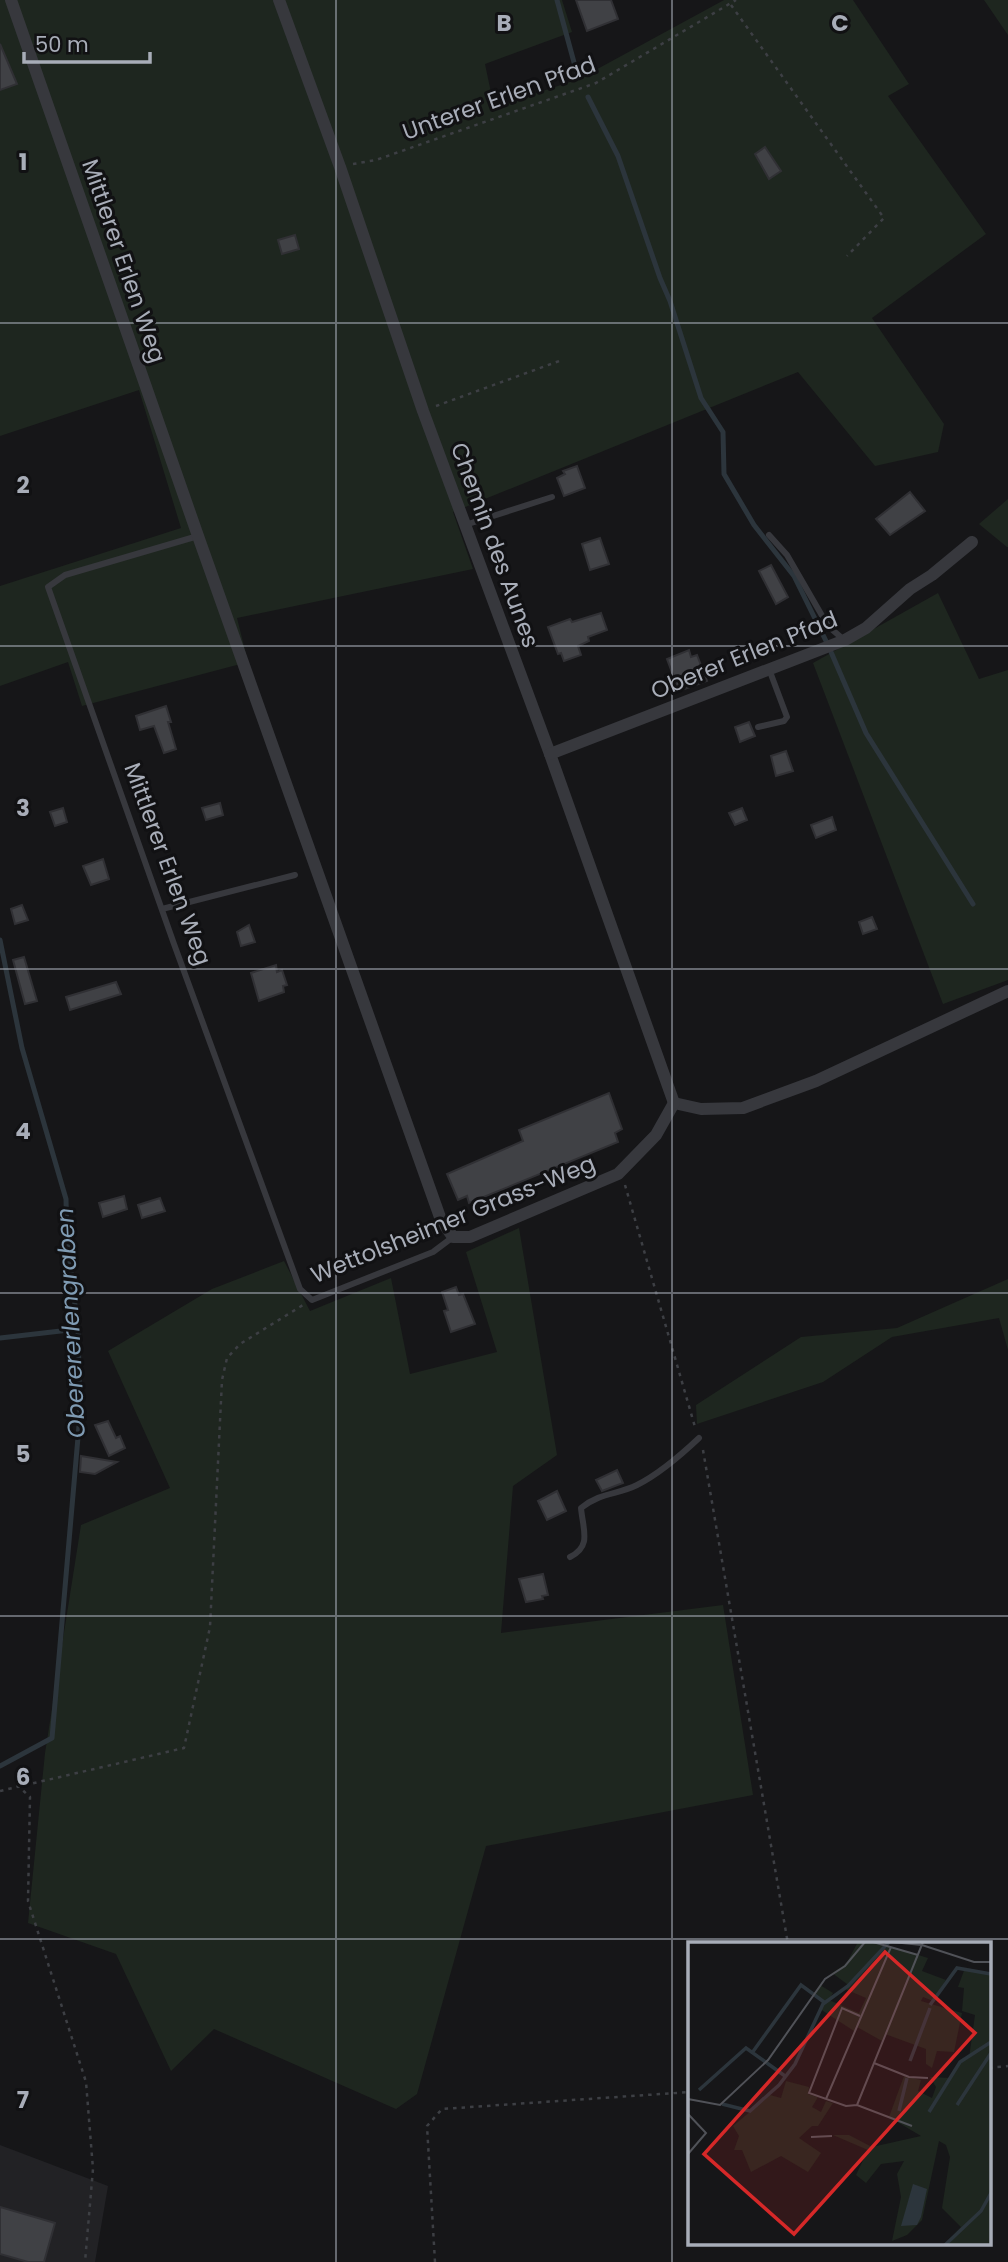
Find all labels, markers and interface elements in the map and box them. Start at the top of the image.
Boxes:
text: B [496,7,512,39]
text: C [831,7,849,39]
scale bar [24,21,150,65]
text: 50 m [35,30,89,59]
street label: Unterer Erlen Pfad [398,48,600,148]
text: 1 [19,146,27,178]
street label: Mittlerer Erlen Weg [74,155,174,367]
street label: Chemin des Aunes [443,438,547,652]
text: 2 [16,469,30,501]
street label: Oberer Erlen Pfad [646,603,842,707]
street label: Mittlerer Erlen Weg [117,758,219,970]
text: 3 [16,792,30,824]
text: 4 [15,1115,31,1147]
street label: Wettolsheimer Grass-Weg [306,1147,600,1291]
water label: Oberererlengraben [48,1207,93,1439]
text: 5 [16,1438,30,1470]
text: 6 [16,1761,30,1793]
inset map [688,1942,990,2244]
text: 7 [17,2084,29,2116]

